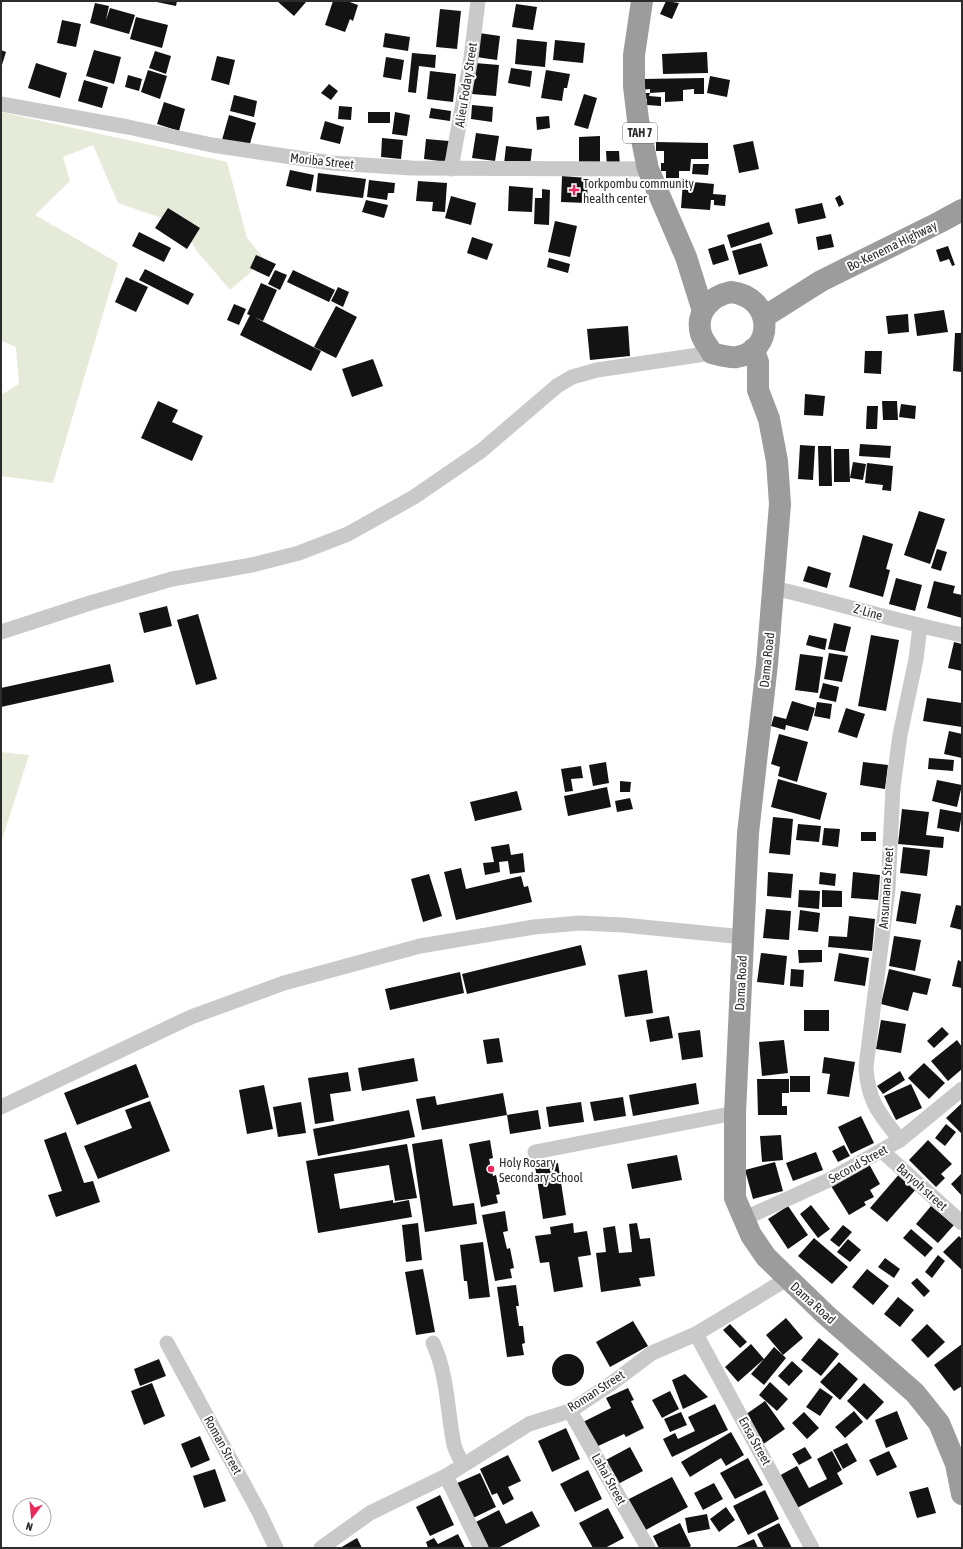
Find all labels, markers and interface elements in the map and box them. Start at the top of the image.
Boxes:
street label: Alieu Foday Street [452,41,480,129]
road number: TAH 7 [623,123,657,143]
street label: Moriba Street [289,150,355,172]
place label: Torkpombu community health center [583,176,694,206]
marker: Torkpombu community health center [568,184,580,196]
street label: Bo-Kenema Highway [844,217,940,274]
street label: Z-Line [852,601,884,623]
street label: Dama Road [757,632,777,688]
street label: Ansumana Street [876,847,896,929]
street label: Dama Road [732,955,750,1011]
street label: Second Street [826,1142,890,1186]
place label: Holy Rosary Secondary School [499,1155,583,1185]
street label: Baryoh street [894,1160,951,1214]
marker: Holy Rosary Secondary School [486,1164,496,1174]
street label: Dama Road [787,1279,839,1327]
street label: Roman Street [565,1367,627,1415]
street label: Roman Street [201,1413,245,1477]
street label: Ensa Street [736,1414,774,1468]
street label: Lahai Street [589,1451,629,1508]
north arrow [12,1497,52,1537]
text: N [24,1520,34,1533]

